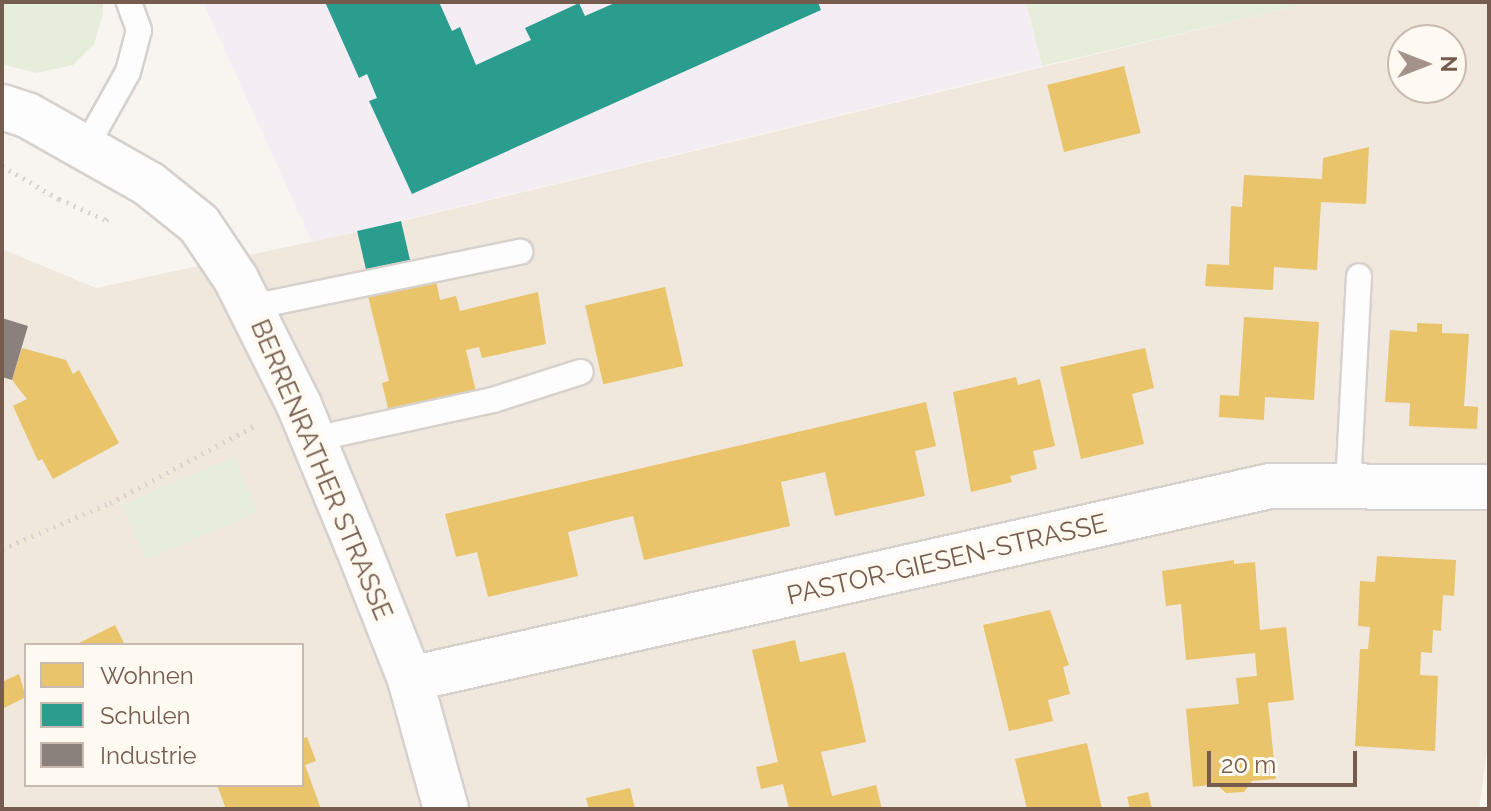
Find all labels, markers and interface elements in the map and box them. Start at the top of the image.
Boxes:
north arrow [1387,24,1467,104]
text: N [1436,56,1462,72]
street label: BERRENRATHER STRASSE [243,315,399,625]
street label: PASTOR-GIESEN-STRASSE [784,508,1110,612]
legend [24,643,304,787]
text: Wohnen [100,661,194,690]
text: Schulen [100,701,191,730]
scale bar [1211,735,1361,785]
text: Industrie [100,741,197,770]
text: 20 m [1221,750,1276,779]

